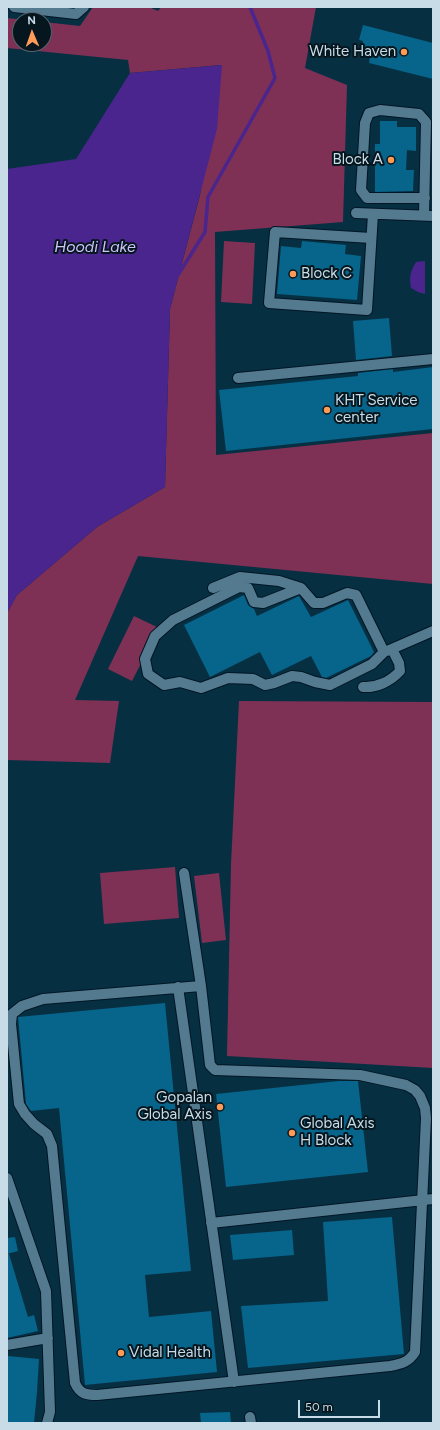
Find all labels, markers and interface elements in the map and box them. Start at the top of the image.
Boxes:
north arrow [12,12,52,52]
text: N [27,14,36,27]
place label: White Haven [309,43,396,61]
marker: White Haven [399,47,409,57]
place label: Block A [333,151,383,169]
marker: Block A [386,155,396,165]
water label: Hoodi Lake [54,237,136,257]
place label: Block C [301,265,352,283]
marker: Block C [288,269,298,279]
place label: KHT Service center [335,392,417,427]
marker: KHT Service center [322,405,332,415]
place label: Gopalan Global Axis [137,1089,212,1124]
marker: Gopalan Global Axis [215,1102,225,1112]
place label: Global Axis H Block [300,1115,375,1150]
marker: Global Axis H Block [287,1128,297,1138]
place label: Vidal Health [129,1344,211,1362]
marker: Vidal Health [116,1348,126,1358]
scale bar [300,1392,382,1418]
text: 50 m [305,1400,333,1414]

